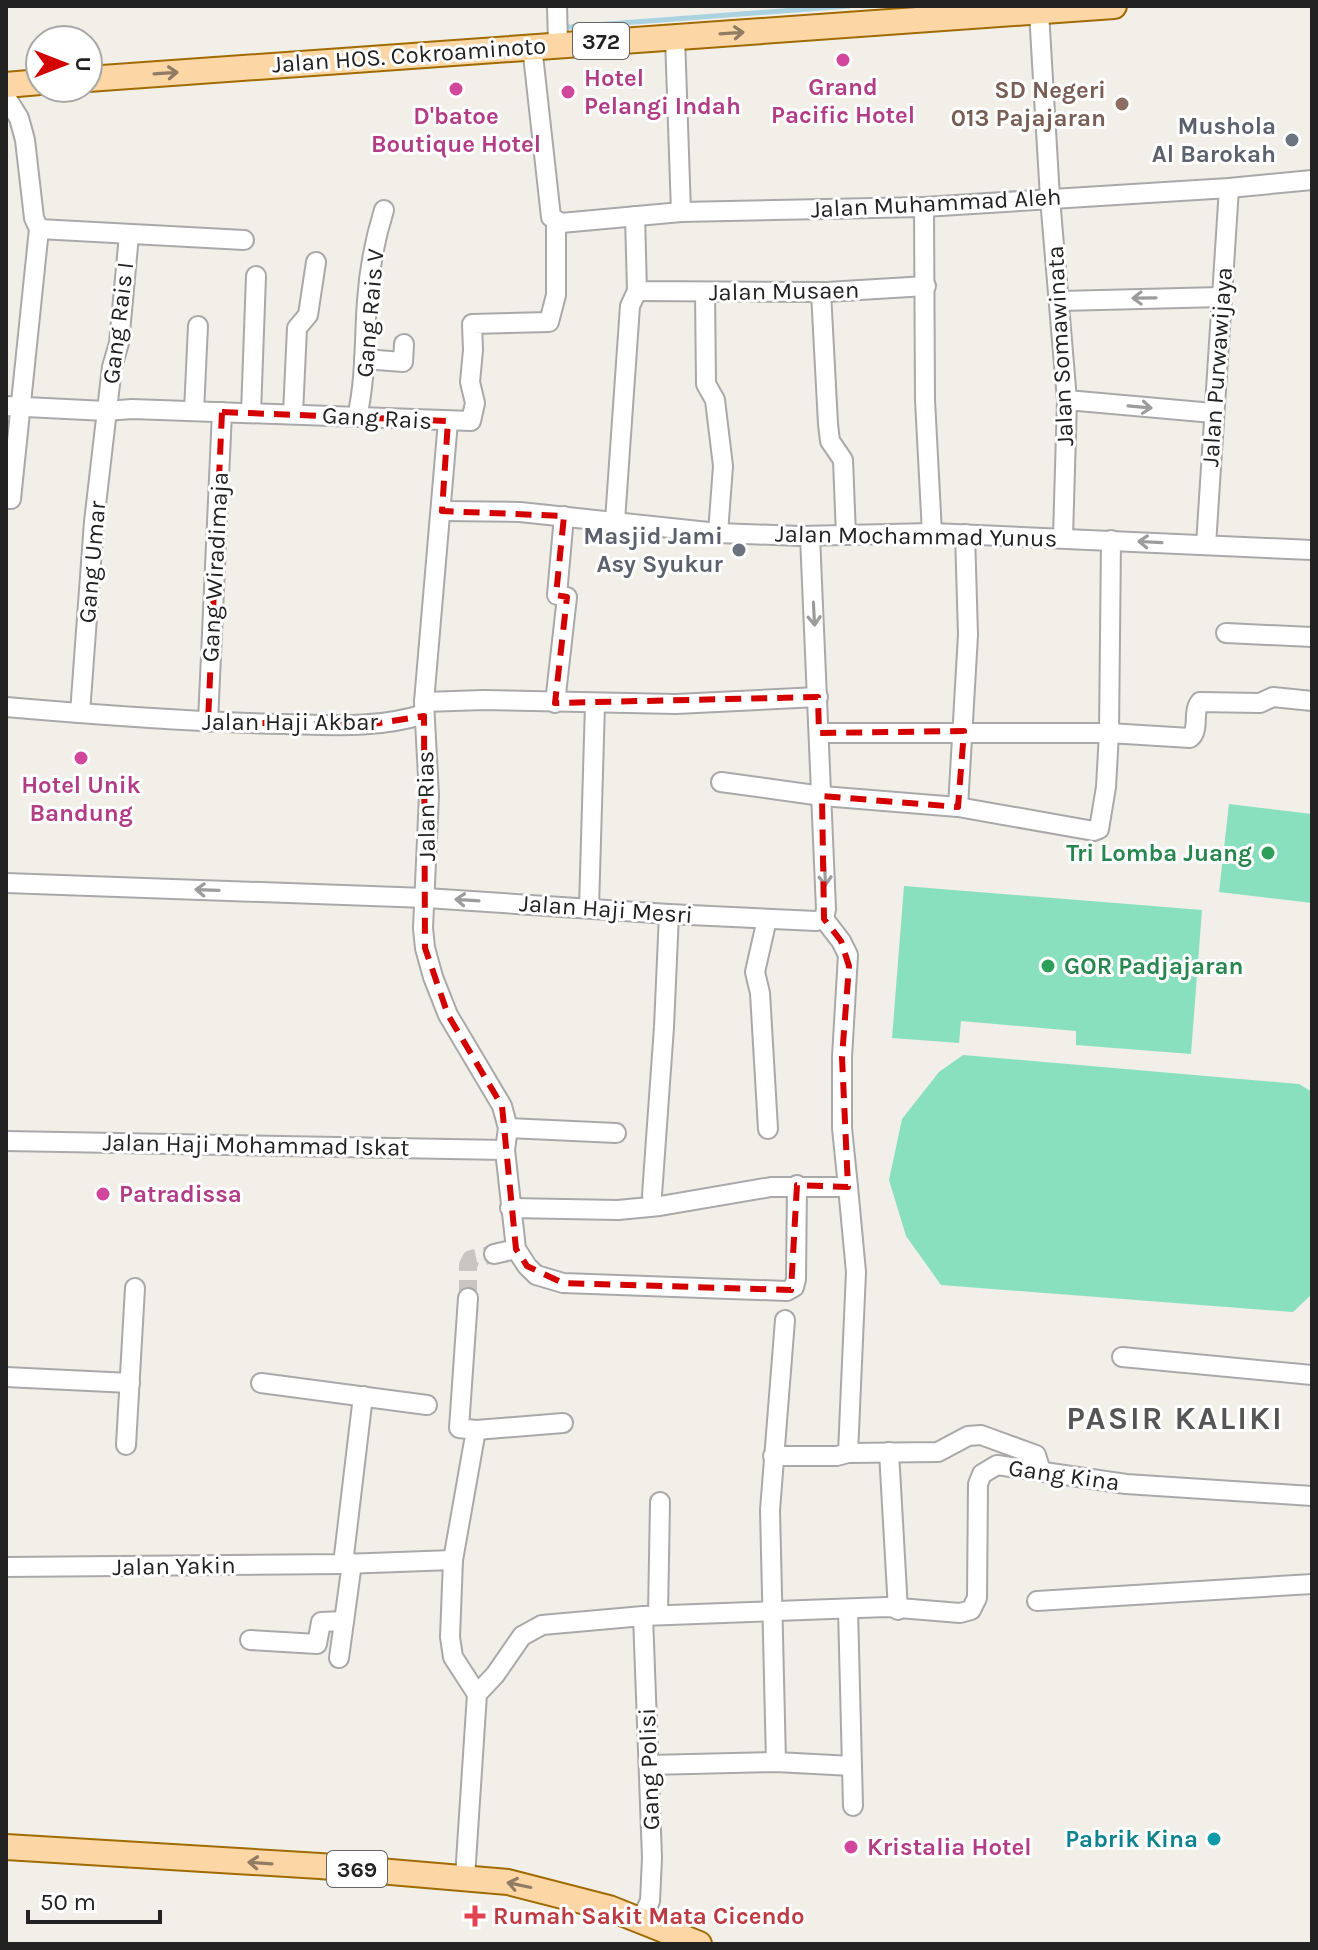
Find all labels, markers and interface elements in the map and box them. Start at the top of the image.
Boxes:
road number: 372 [573,23,629,59]
north arrow [24,24,104,104]
one-way arrow [718,25,745,40]
street label: Jalan HOS. Cokroaminoto [271,31,547,79]
marker: Grand Pacific Hotel [834,51,852,69]
text: U [70,56,96,72]
place label: Hotel Pelangi Indah [584,64,741,120]
one-way arrow [152,65,179,80]
place label: Grand Pacific Hotel [771,73,915,129]
place label: SD Negeri 013 Pajajaran [951,76,1106,132]
marker: D'batoe Boutique Hotel [447,80,465,98]
marker: Hotel Pelangi Indah [559,83,577,101]
marker: SD Negeri 013 Pajajaran [1113,95,1131,113]
place label: D'batoe Boutique Hotel [371,102,541,158]
place label: Mushola Al Barokah [1152,112,1276,168]
marker: Mushola Al Barokah [1283,131,1301,149]
street label: Jalan Muhammad Aleh [810,182,1062,224]
street label: Jalan Somawinata [1041,245,1079,447]
street label: Gang Rais V [350,247,390,379]
street label: Gang Rais I [97,261,139,385]
street label: Jalan Purwawijaya [1196,266,1238,468]
street label: Jalan Musaen [709,276,859,306]
one-way arrow [1131,291,1158,306]
one-way arrow [1126,400,1153,415]
street label: Gang Rais [321,401,433,435]
street label: Gang Wiradimaja [196,471,234,663]
street label: Gang Umar [73,499,111,624]
street label: Jalan Mochammad Yunus [775,520,1057,552]
place label: Masjid Jami Asy Syukur [583,522,724,578]
one-way arrow [1137,534,1164,549]
marker: Masjid Jami Asy Syukur [730,541,748,559]
one-way arrow [807,600,822,627]
street label: Jalan Haji Akbar [202,708,378,736]
marker: Hotel Unik Bandung [72,749,90,767]
street label: Jalan Rias [411,750,441,862]
place label: Hotel Unik Bandung [21,771,141,827]
place label: Tri Lomba Juang [1066,839,1252,867]
marker: Tri Lomba Juang [1259,844,1277,862]
one-way arrow [817,860,832,887]
one-way arrow [194,883,221,898]
street label: Jalan Haji Mesri [518,889,694,929]
one-way arrow [454,892,481,907]
place label: GOR Padjajaran [1064,952,1243,980]
marker: GOR Padjajaran [1039,957,1057,975]
street label: Jalan Haji Mohammad Iskat [102,1128,410,1162]
place label: Patradissa [119,1180,242,1208]
marker: Patradissa [94,1185,112,1203]
district label: PASIR KALIKI [1066,1400,1284,1437]
street label: Gang Kina [1007,1453,1121,1497]
street label: Jalan Yakin [112,1551,236,1581]
street label: Gang Polisi [633,1707,665,1831]
place label: Pabrik Kina [1065,1825,1198,1853]
marker: Pabrik Kina [1205,1830,1223,1848]
place label: Kristalia Hotel [867,1833,1031,1861]
marker: Kristalia Hotel [842,1838,860,1856]
road number: 369 [327,1851,387,1887]
one-way arrow [247,1855,274,1870]
scale bar [28,1874,160,1924]
one-way arrow [506,1876,532,1891]
text: 50 m [40,1888,96,1916]
place label: Rumah Sakit Mata Cicendo [493,1902,805,1930]
marker: Rumah Sakit Mata Cicendo [464,1905,486,1927]

